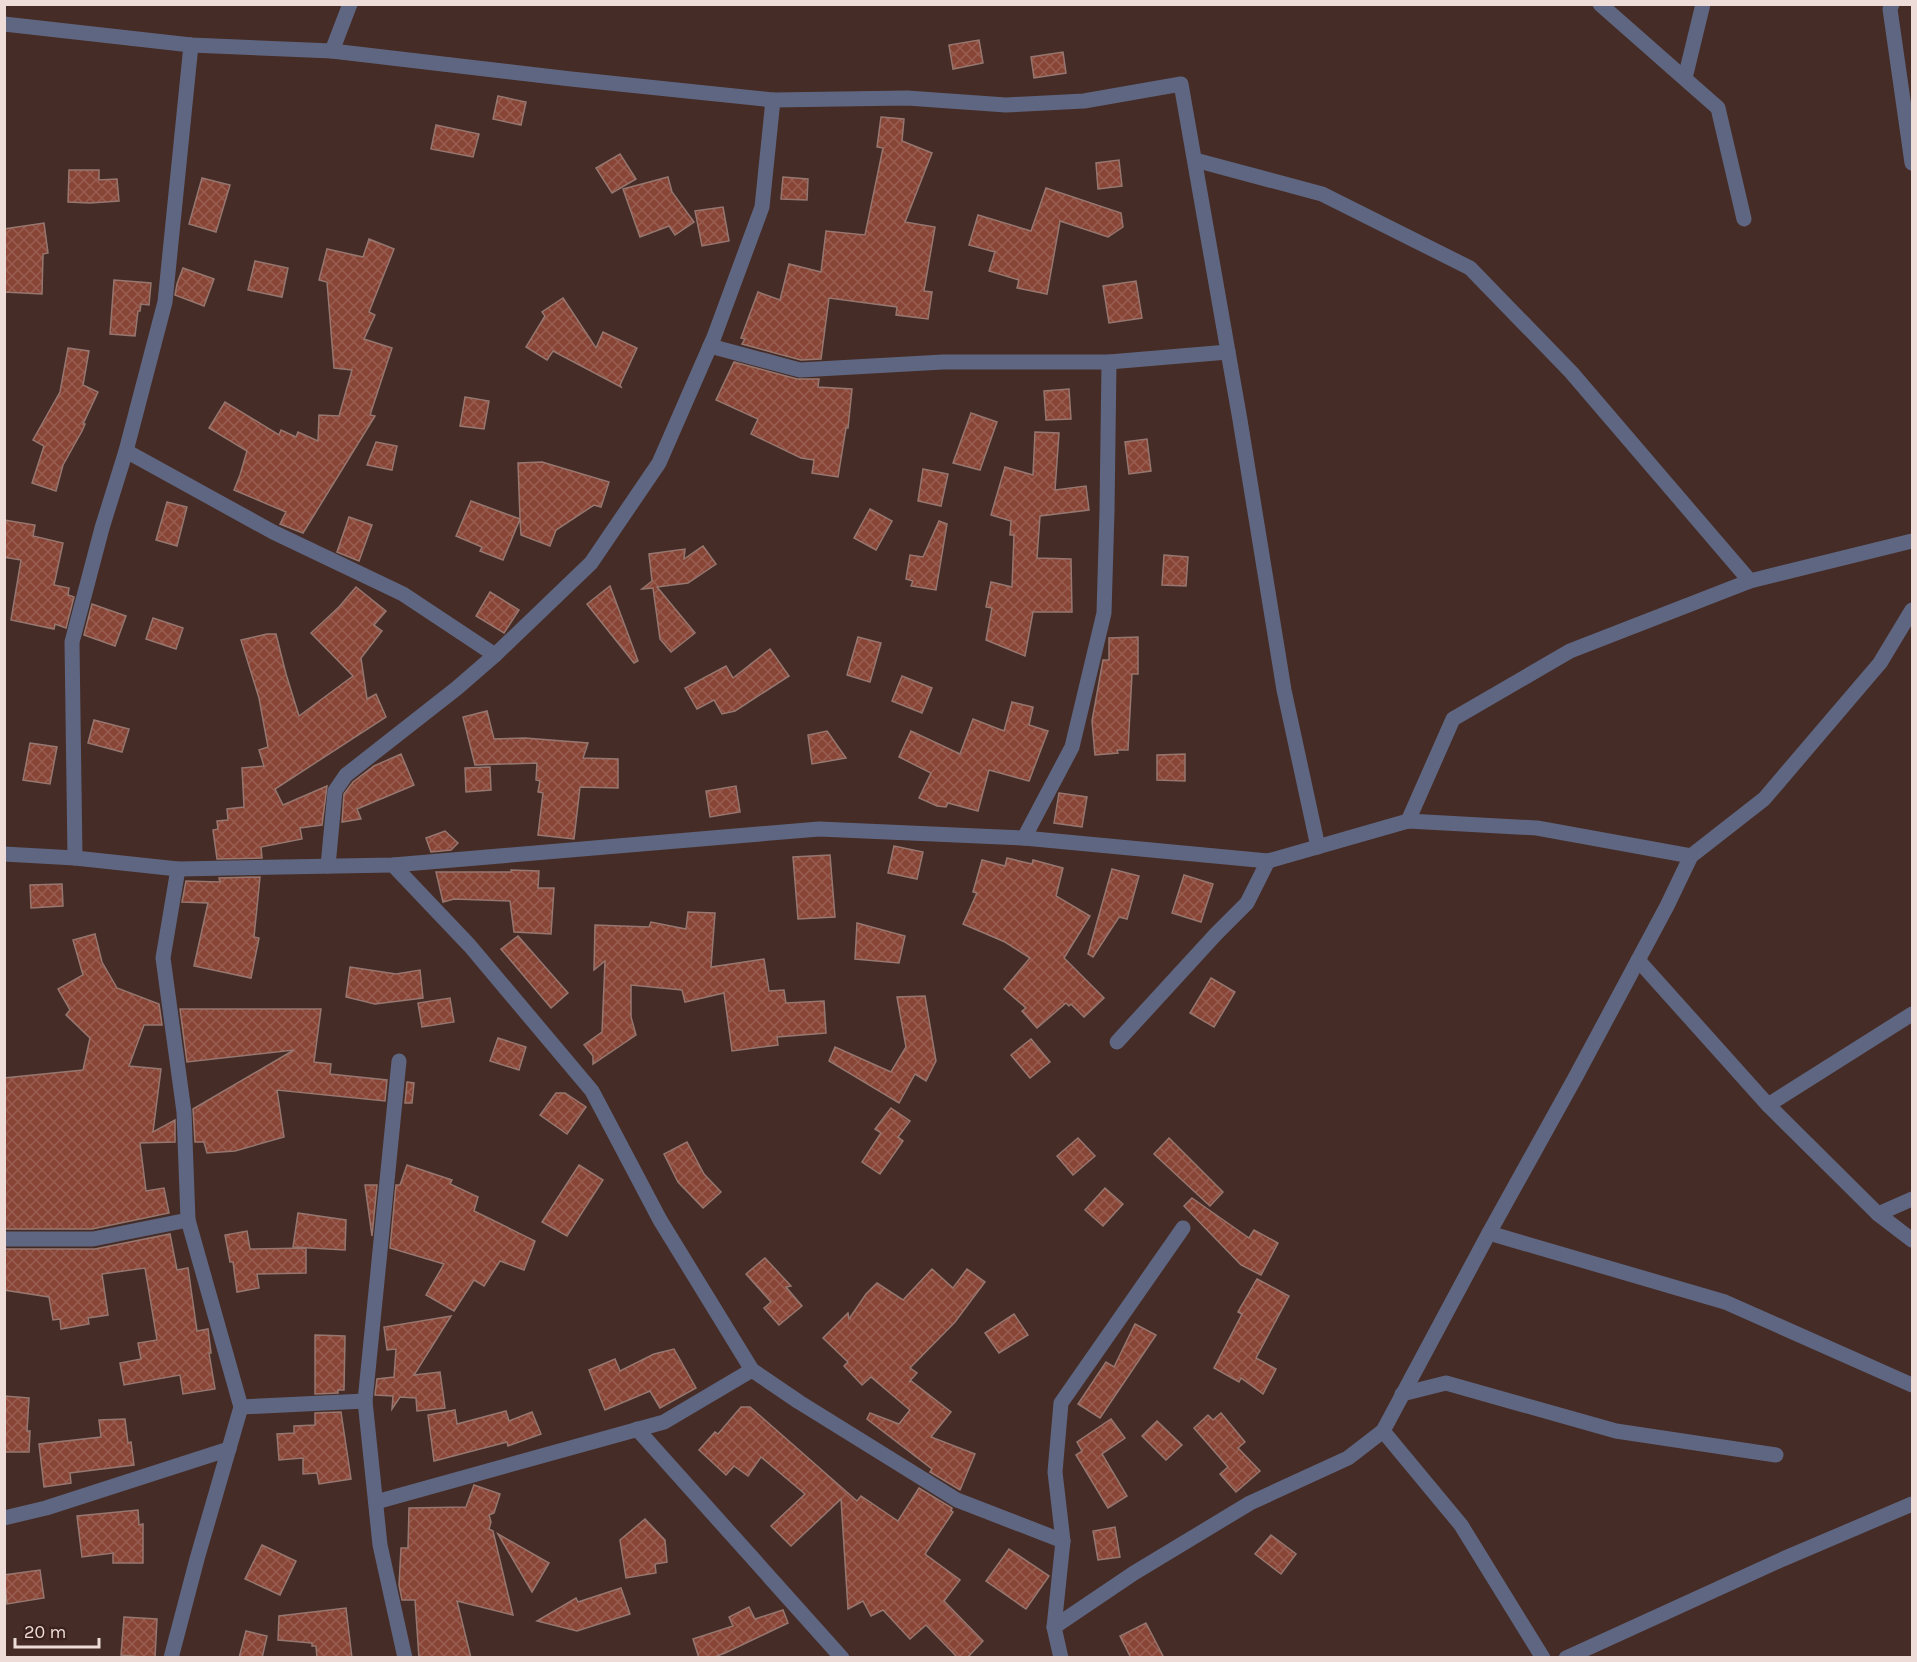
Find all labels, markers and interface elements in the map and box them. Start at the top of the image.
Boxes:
scale bar [15,1611,99,1649]
text: 20 m [24,1621,66,1643]

